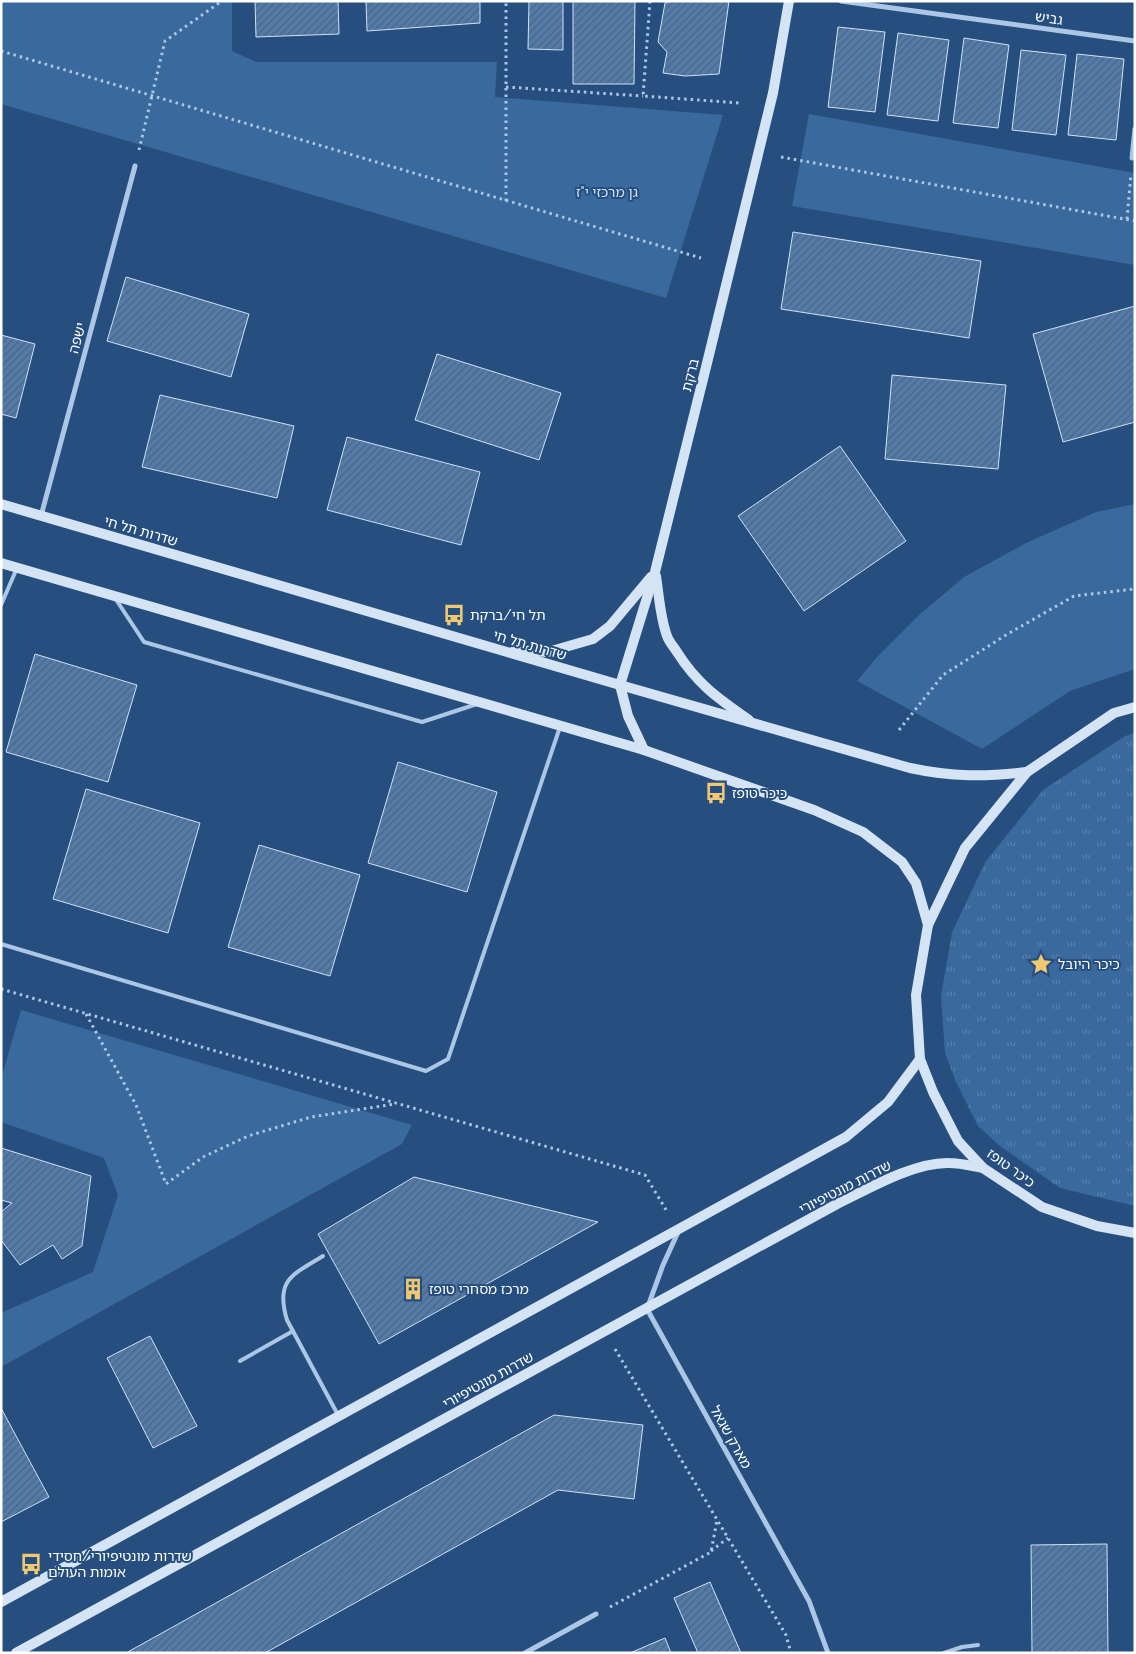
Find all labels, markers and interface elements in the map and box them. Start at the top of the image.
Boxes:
street label: גביש [1034,8,1064,28]
park label: גן מרכזי י"ז [576,184,638,200]
street label: ישפה [65,321,89,355]
street label: ברקת [678,357,702,393]
street label: שדרות תל חי [102,513,180,549]
bus stop icon: תל חי/ברקת [441,602,467,628]
place label: תל חי/ברקת [470,607,546,623]
street label: שדרות תל חי [491,627,569,663]
bus stop icon: כיכר טופז [703,780,729,806]
place label: כיכר טופז [732,785,787,801]
place icon: כיכר היובל [1028,951,1054,977]
place label: כיכר היובל [1058,956,1120,972]
street label: כיכר טופז [984,1145,1038,1191]
street label: שדרות מונטיפיורי [796,1157,894,1217]
building icon: מרכז מסחרי טופז [400,1276,426,1302]
place label: מרכז מסחרי טופז [429,1281,529,1297]
street label: שדרות מונטיפיורי [440,1348,536,1412]
street label: מארק שגאל [707,1403,755,1471]
place label: שדרות מונטיפיורי/חסידי אומות העולם [48,1548,192,1580]
bus stop icon: שדרות מונטיפיורי/חסידי אומות העולם [18,1551,44,1577]

